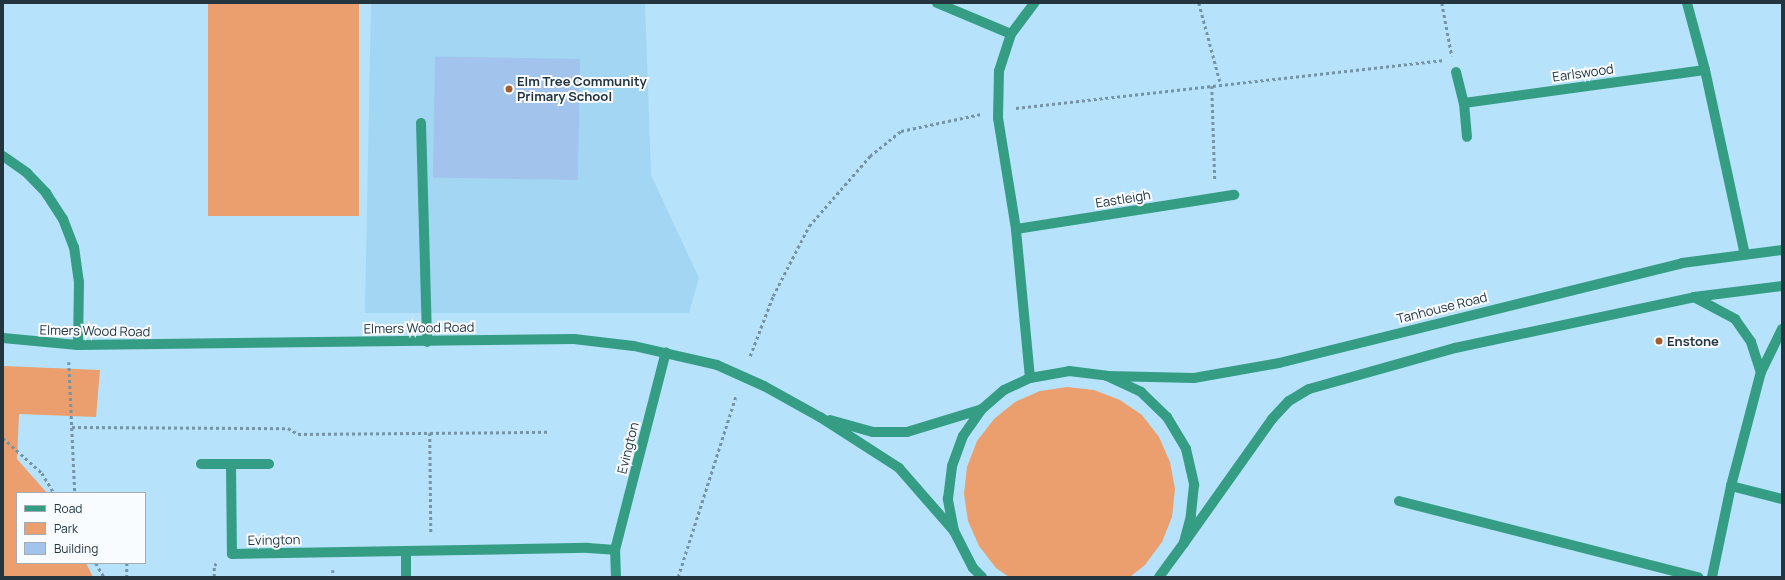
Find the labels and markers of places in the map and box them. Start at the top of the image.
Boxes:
place label: Elm Tree Community Primary School [517,74,647,105]
marker: Elm Tree Community Primary School [504,84,514,94]
place label: Enstone [1667,333,1719,349]
marker: Enstone [1654,336,1664,346]

